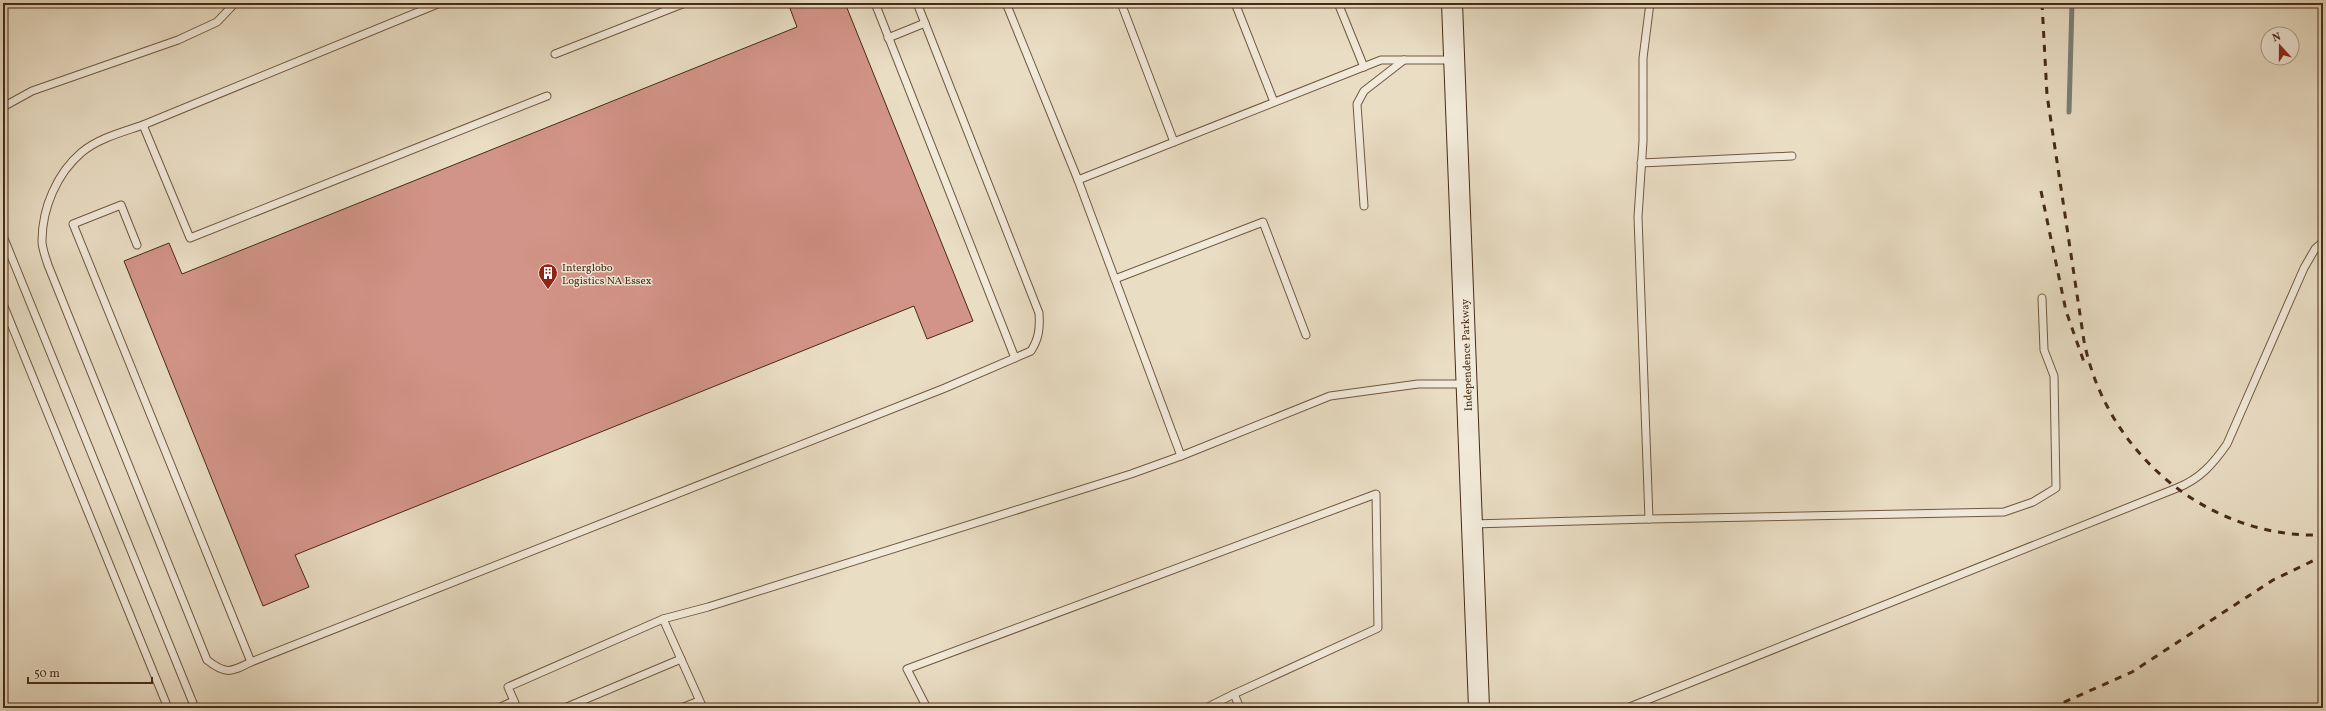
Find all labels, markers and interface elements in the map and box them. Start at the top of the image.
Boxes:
north arrow [2260,26,2300,66]
text: N [2271,30,2283,46]
place label: Interglobo Logistics NA Essex [562,261,652,289]
building icon: Interglobo Logistics NA Essex [537,262,559,290]
street label: Independence Parkway [1458,298,1477,411]
scale bar [28,659,152,685]
text: 50 m [34,666,60,682]

